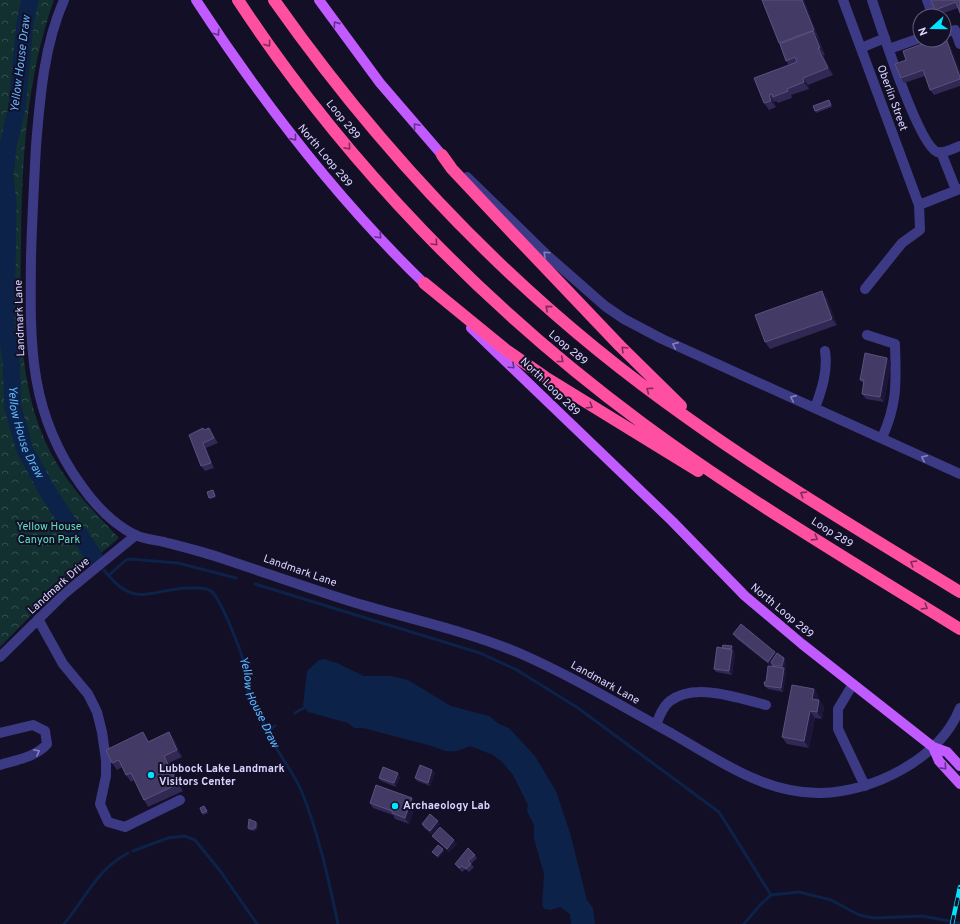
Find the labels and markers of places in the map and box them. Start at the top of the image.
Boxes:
place label: Lubbock Lake Landmark Visitors Center [159,762,285,789]
marker: Lubbock Lake Landmark Visitors Center [146,770,156,780]
place label: Archaeology Lab [403,799,490,813]
marker: Archaeology Lab [390,801,400,811]

